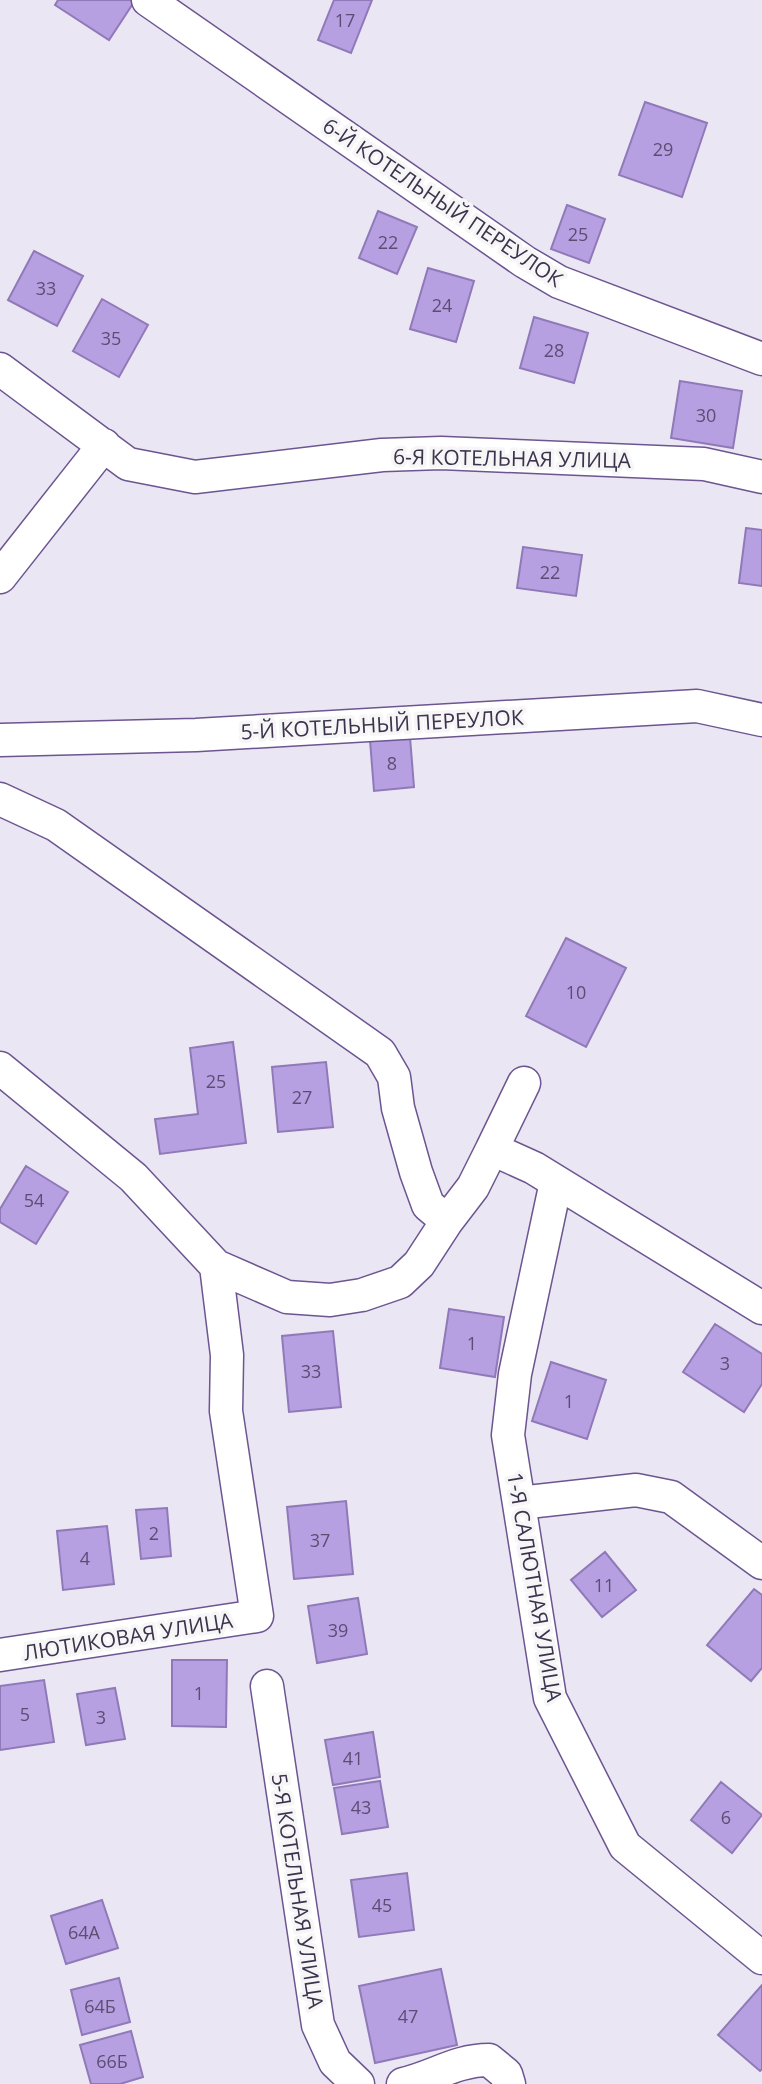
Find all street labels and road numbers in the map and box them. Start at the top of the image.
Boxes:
street label: 6-Й КОТЕЛЬНЫЙ ПЕРЕУЛОК [318,111,568,293]
street label: 6-Я КОТЕЛЬНАЯ УЛИЦА [393,442,632,474]
street label: 5-Й КОТЕЛЬНЫЙ ПЕРЕУЛОК [240,703,524,745]
street label: 1-Я САЛЮТНАЯ УЛИЦА [501,1470,569,1705]
street label: ЛЮТИКОВАЯ УЛИЦА [21,1606,235,1666]
street label: 5-Я КОТЕЛЬНАЯ УЛИЦА [266,1771,331,2011]

